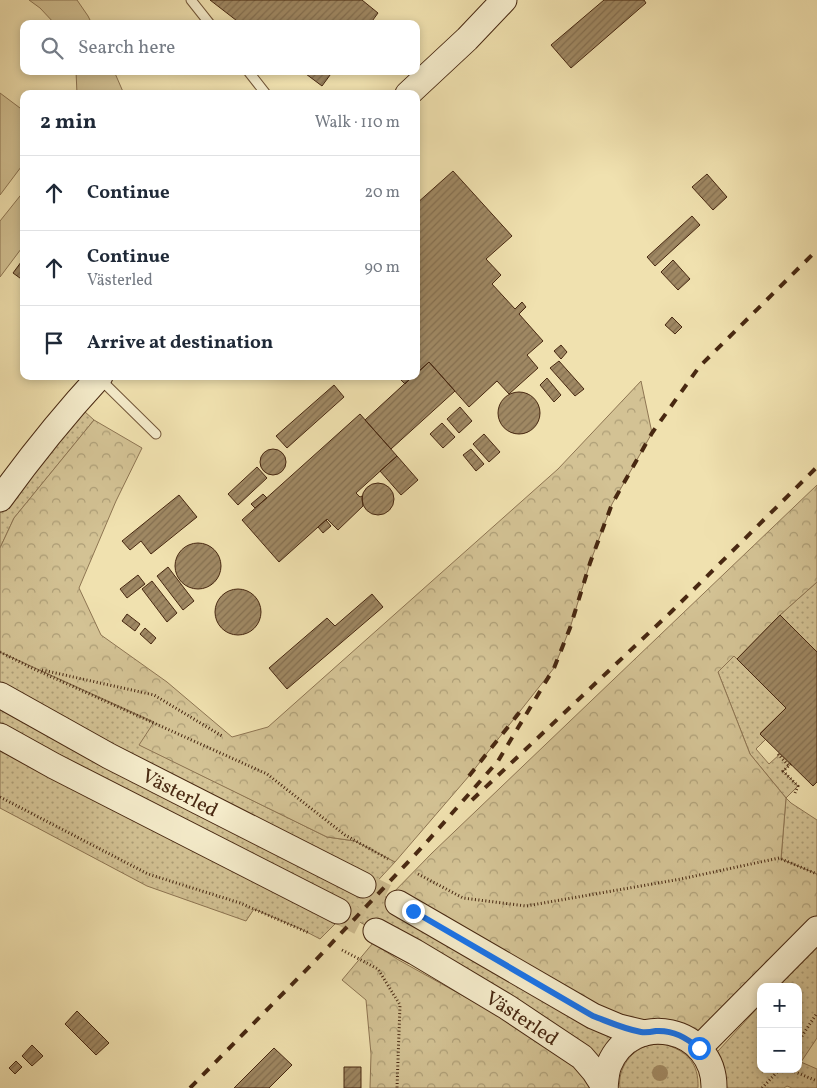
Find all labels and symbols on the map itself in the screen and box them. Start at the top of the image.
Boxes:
street label: Västerled [136,763,223,825]
route end [402,900,425,923]
street label: Västerled [479,985,563,1053]
route start [688,1037,711,1060]

